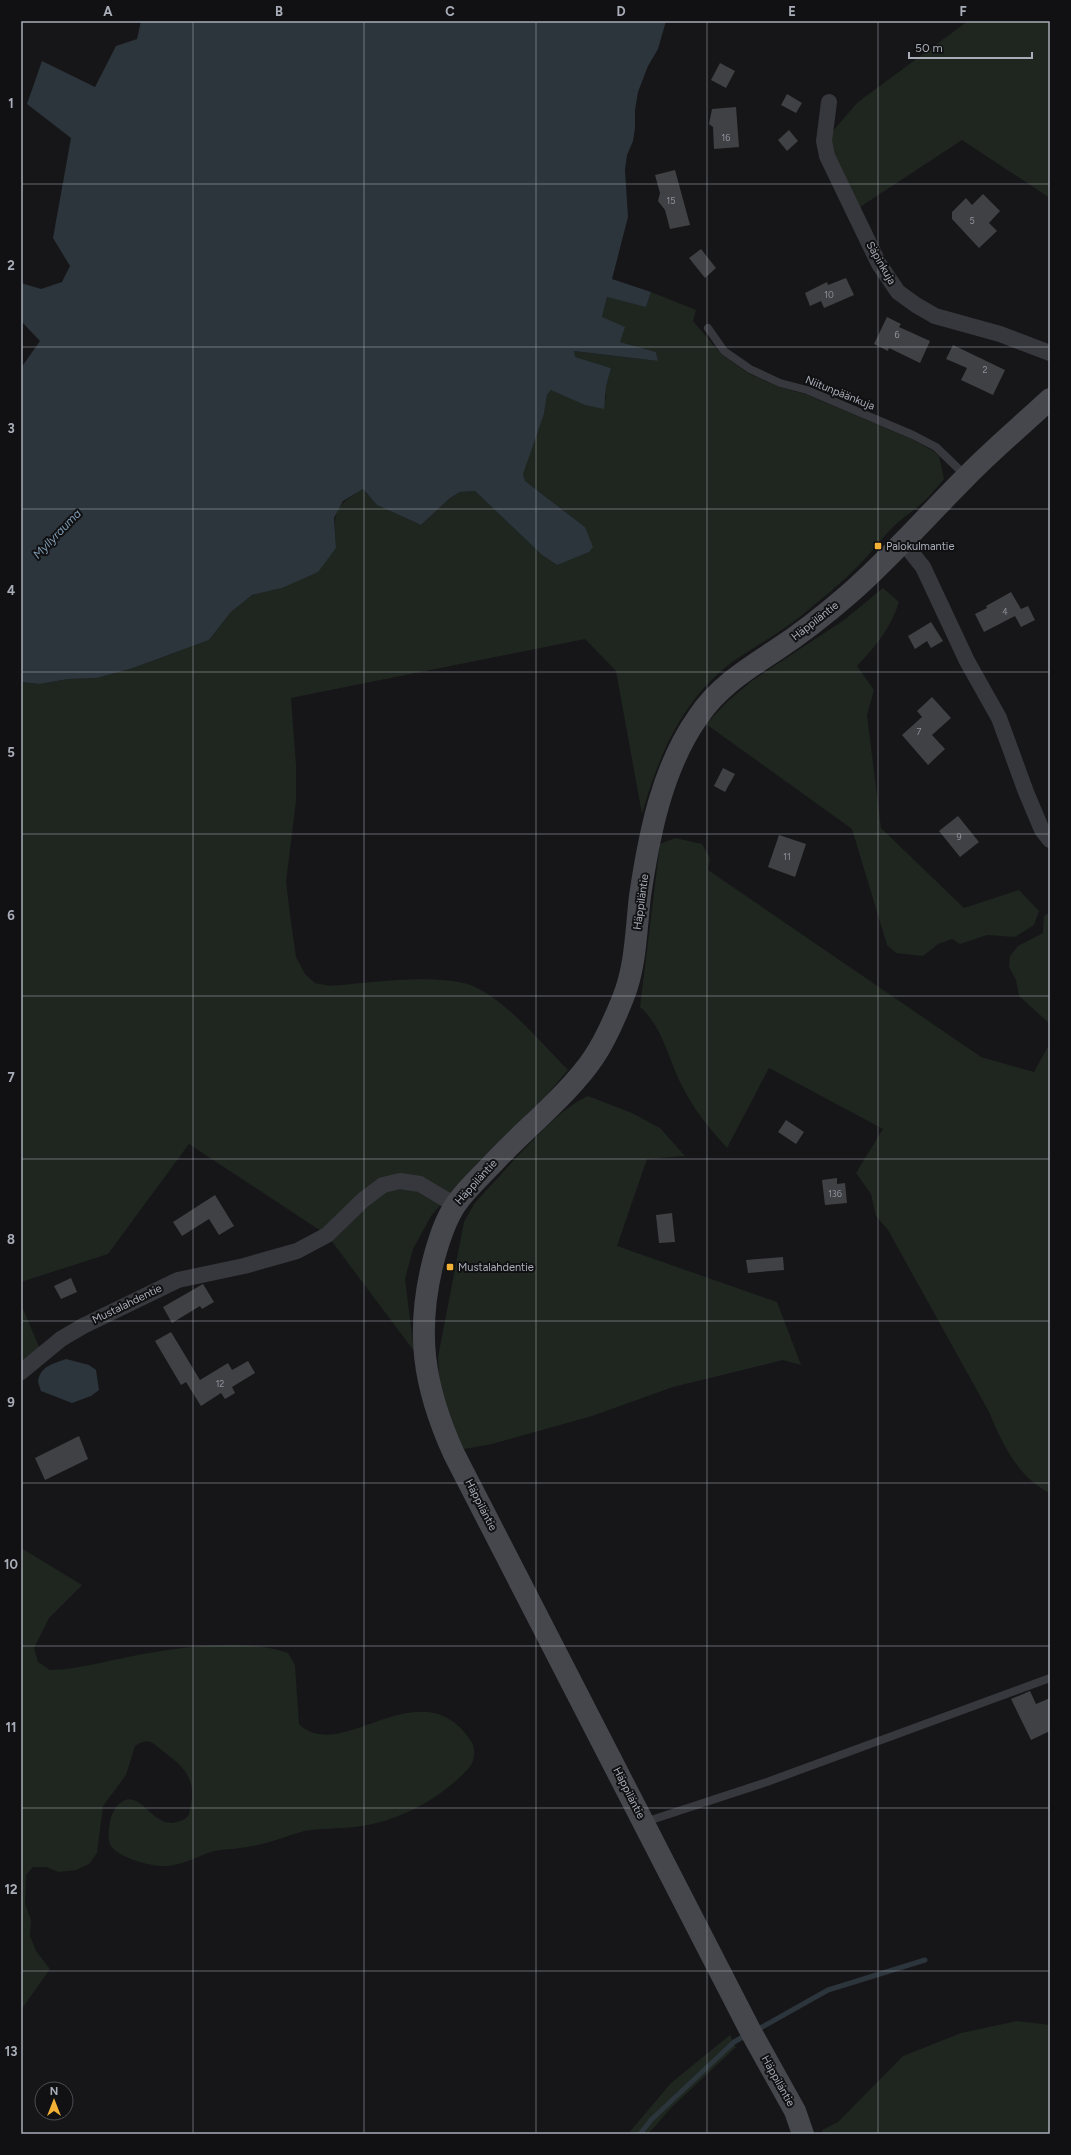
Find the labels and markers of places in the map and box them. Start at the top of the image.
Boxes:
place label: Palokulmantie [886,540,954,553]
marker: Palokulmantie [873,541,883,551]
place label: Mustalahdentie [458,1261,534,1274]
marker: Mustalahdentie [445,1262,455,1272]

